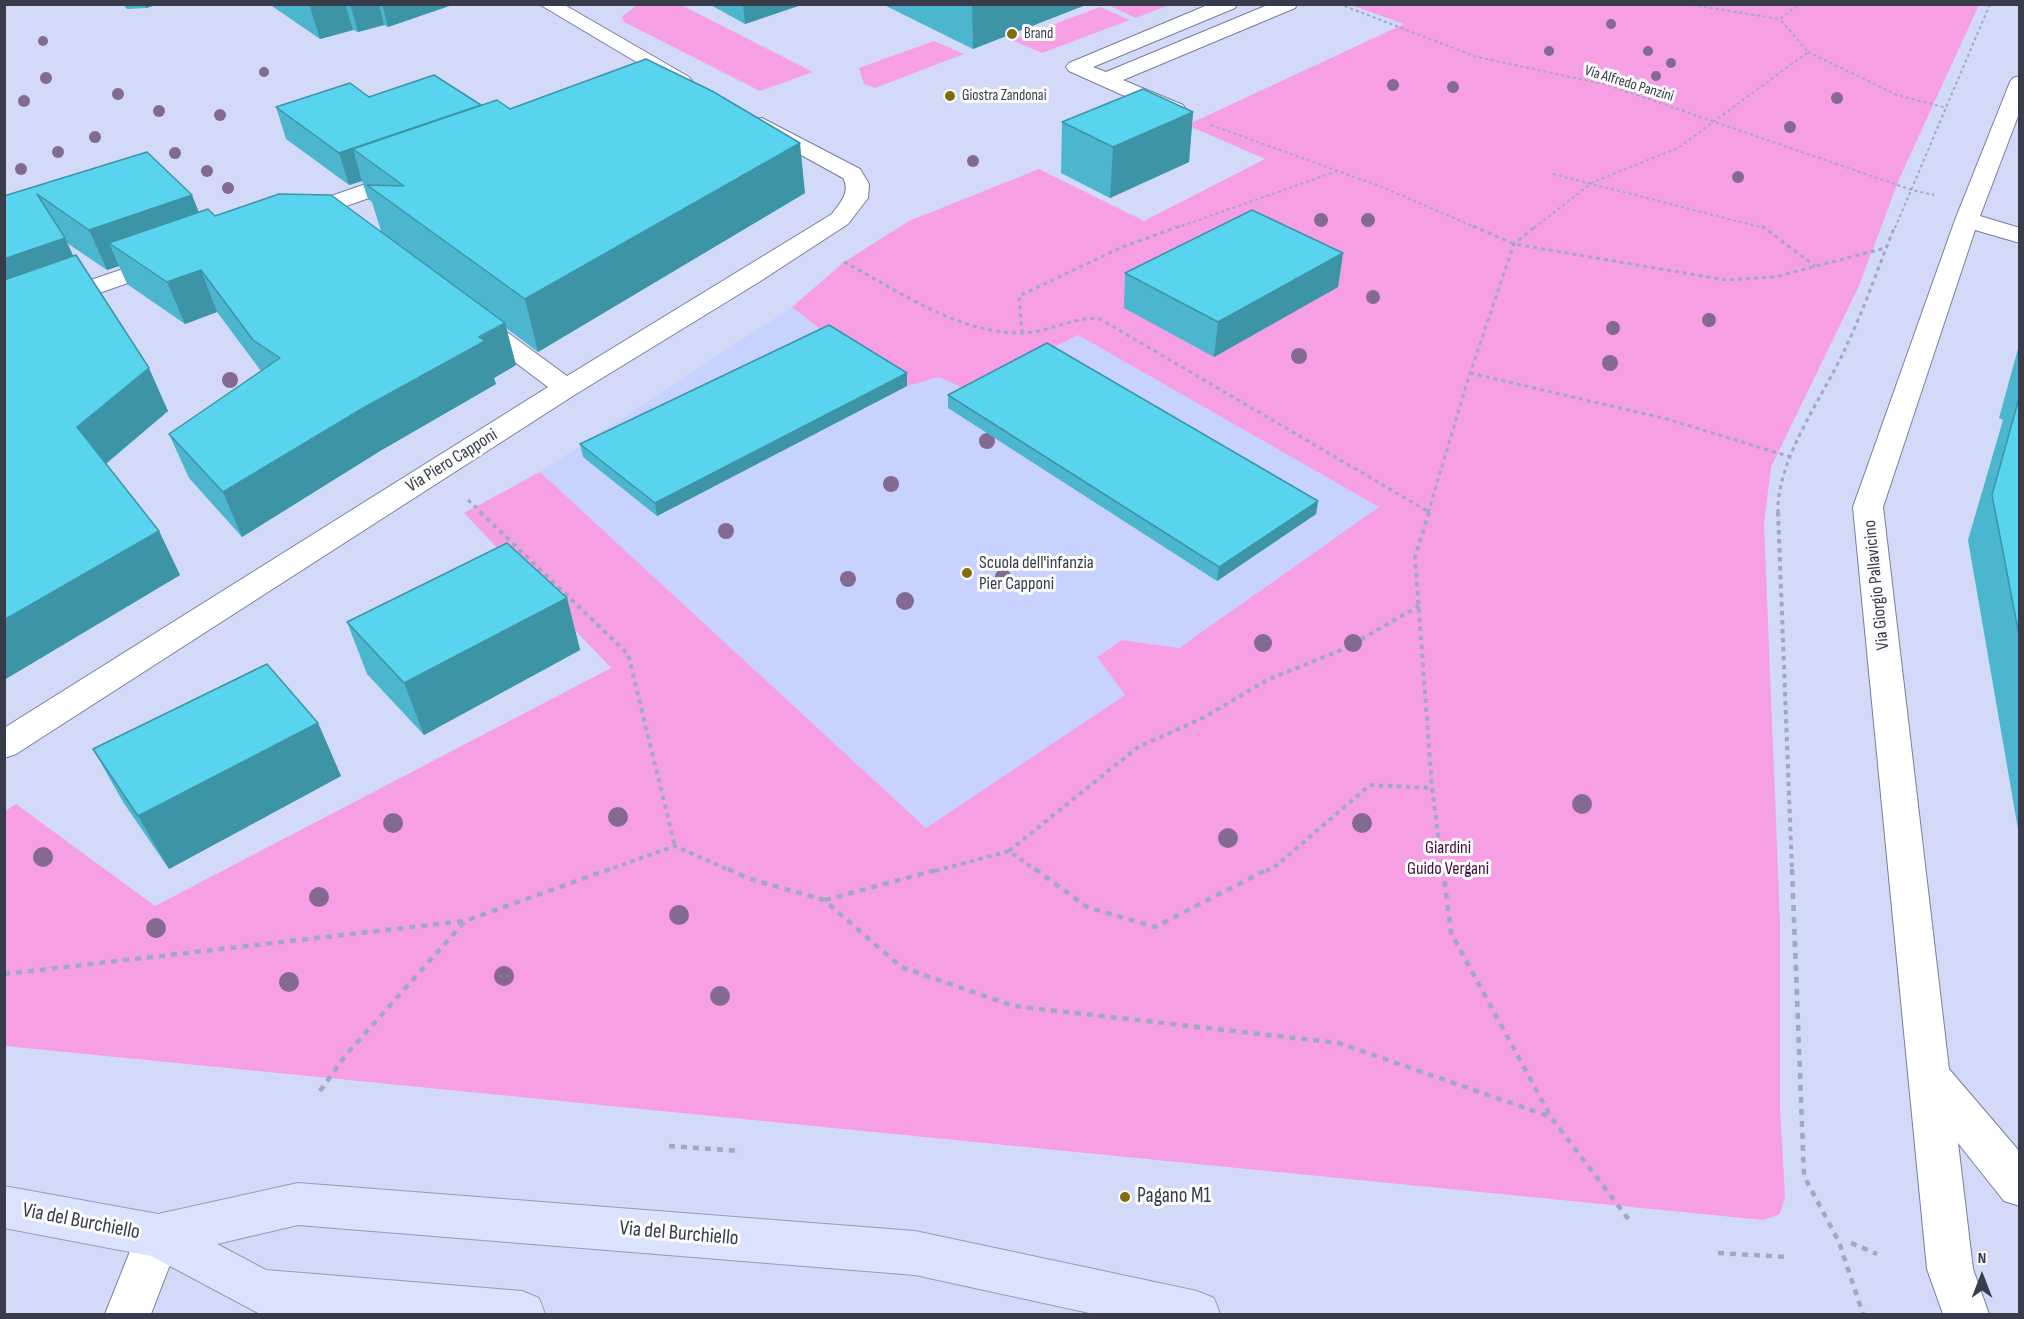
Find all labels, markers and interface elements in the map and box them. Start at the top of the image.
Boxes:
place label: Brand [1024,25,1053,43]
marker: Brand [1005,27,1019,41]
street label: Via Alfredo Panzini [1582,62,1676,106]
place label: Giostra Zandonai [962,87,1046,105]
marker: Giostra Zandonai [943,89,957,103]
street label: Via Piero Capponi [402,424,502,498]
street label: Via Giorgio Pallavicino [1859,519,1895,651]
place label: Scuola dell'infanzia Pier Capponi [979,552,1094,594]
marker: Scuola dell'infanzia Pier Capponi [960,566,974,580]
park label: Giardini Guido Vergani [1407,837,1489,880]
place label: Pagano M1 [1137,1184,1211,1210]
marker: Pagano M1 [1118,1190,1132,1204]
street label: Via del Burchiello [20,1198,142,1246]
street label: Via del Burchiello [618,1216,740,1252]
north arrow [1952,1247,2012,1307]
text: N [1978,1249,1986,1268]

